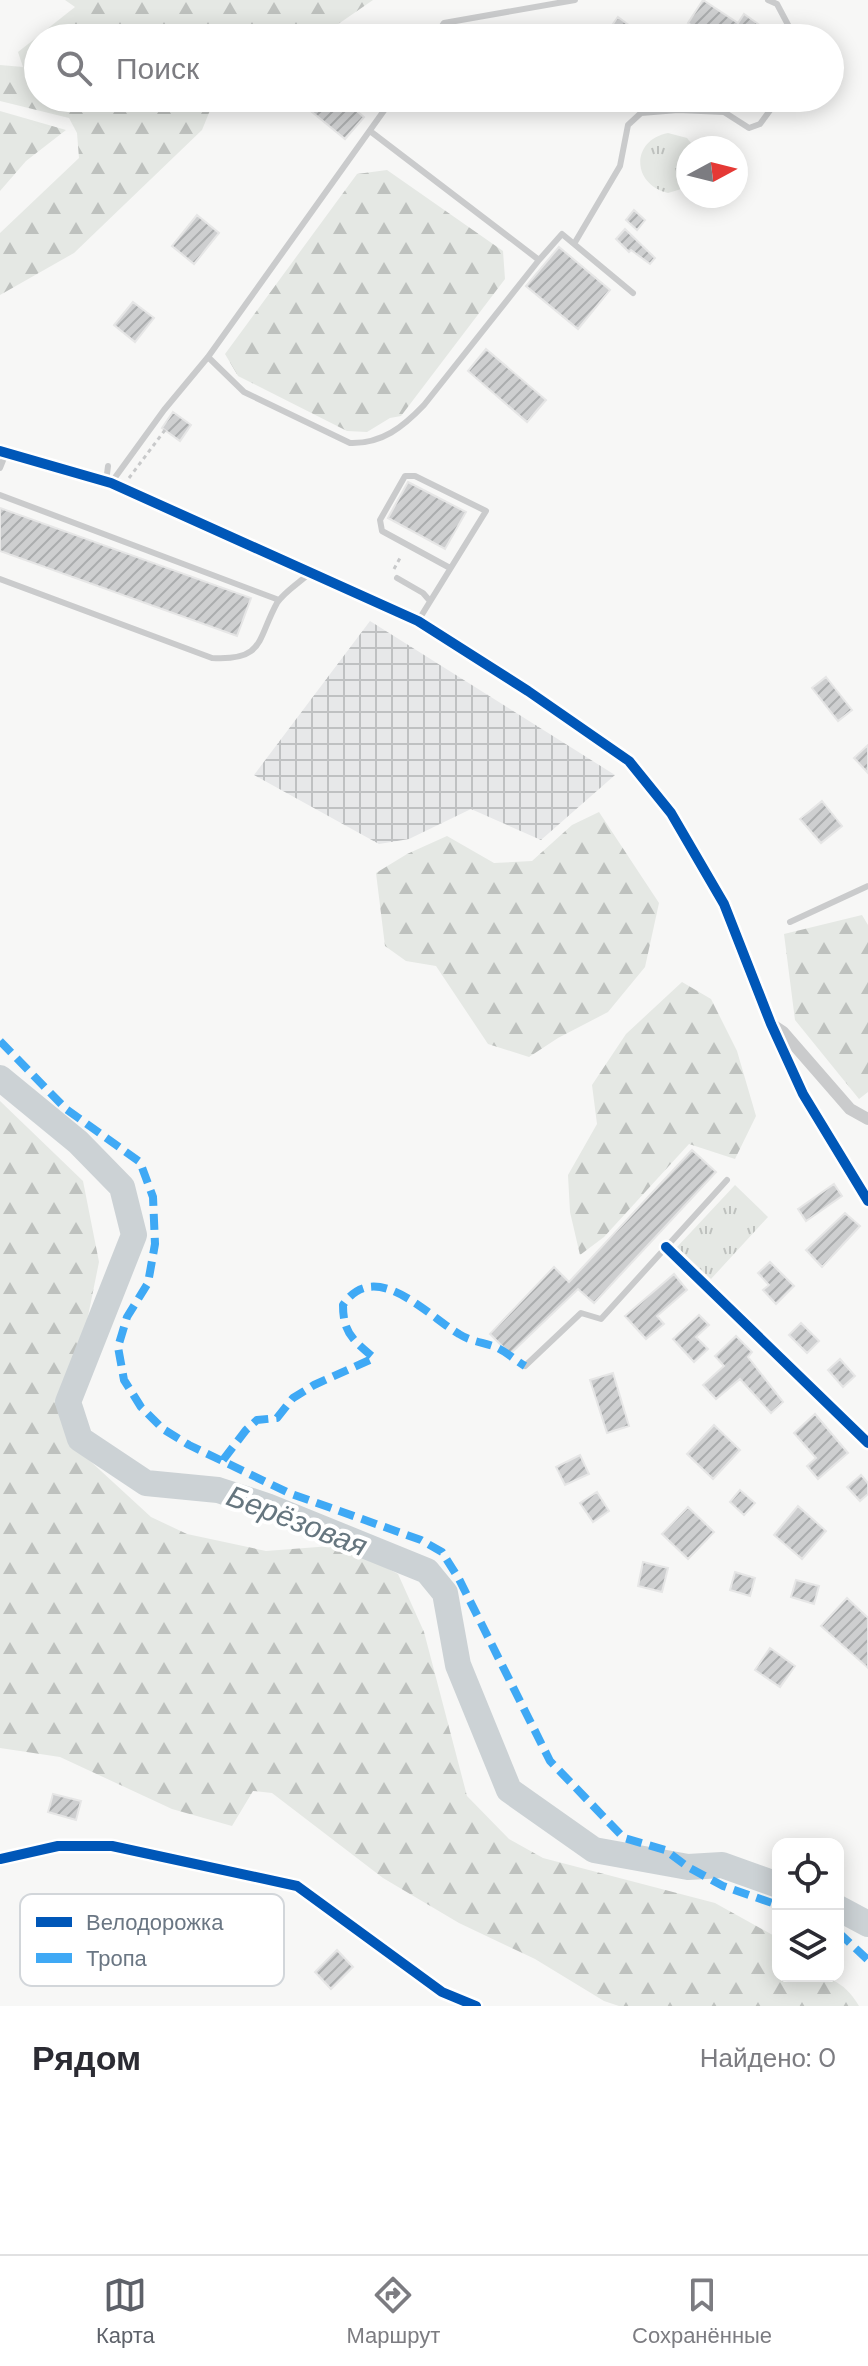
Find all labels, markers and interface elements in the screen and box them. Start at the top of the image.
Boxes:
search box [24,24,844,112]
icon: search [52,46,96,90]
text: Поиск [116,49,199,88]
north arrow [676,136,748,208]
water label: Берёзовая [221,1476,373,1565]
map controls [772,1838,844,1982]
button: locate [772,1838,844,1910]
legend [20,1894,284,1986]
text: Велодорожка [86,1908,224,1937]
button: layers [772,1910,844,1982]
text: Тропа [86,1944,148,1973]
text: Рядом [32,2036,141,2081]
text: Найдено: 0 [700,2041,836,2075]
tab: Карта [96,2273,155,2350]
tab: Маршрут [347,2273,440,2350]
tab: Сохранённые [632,2273,772,2350]

